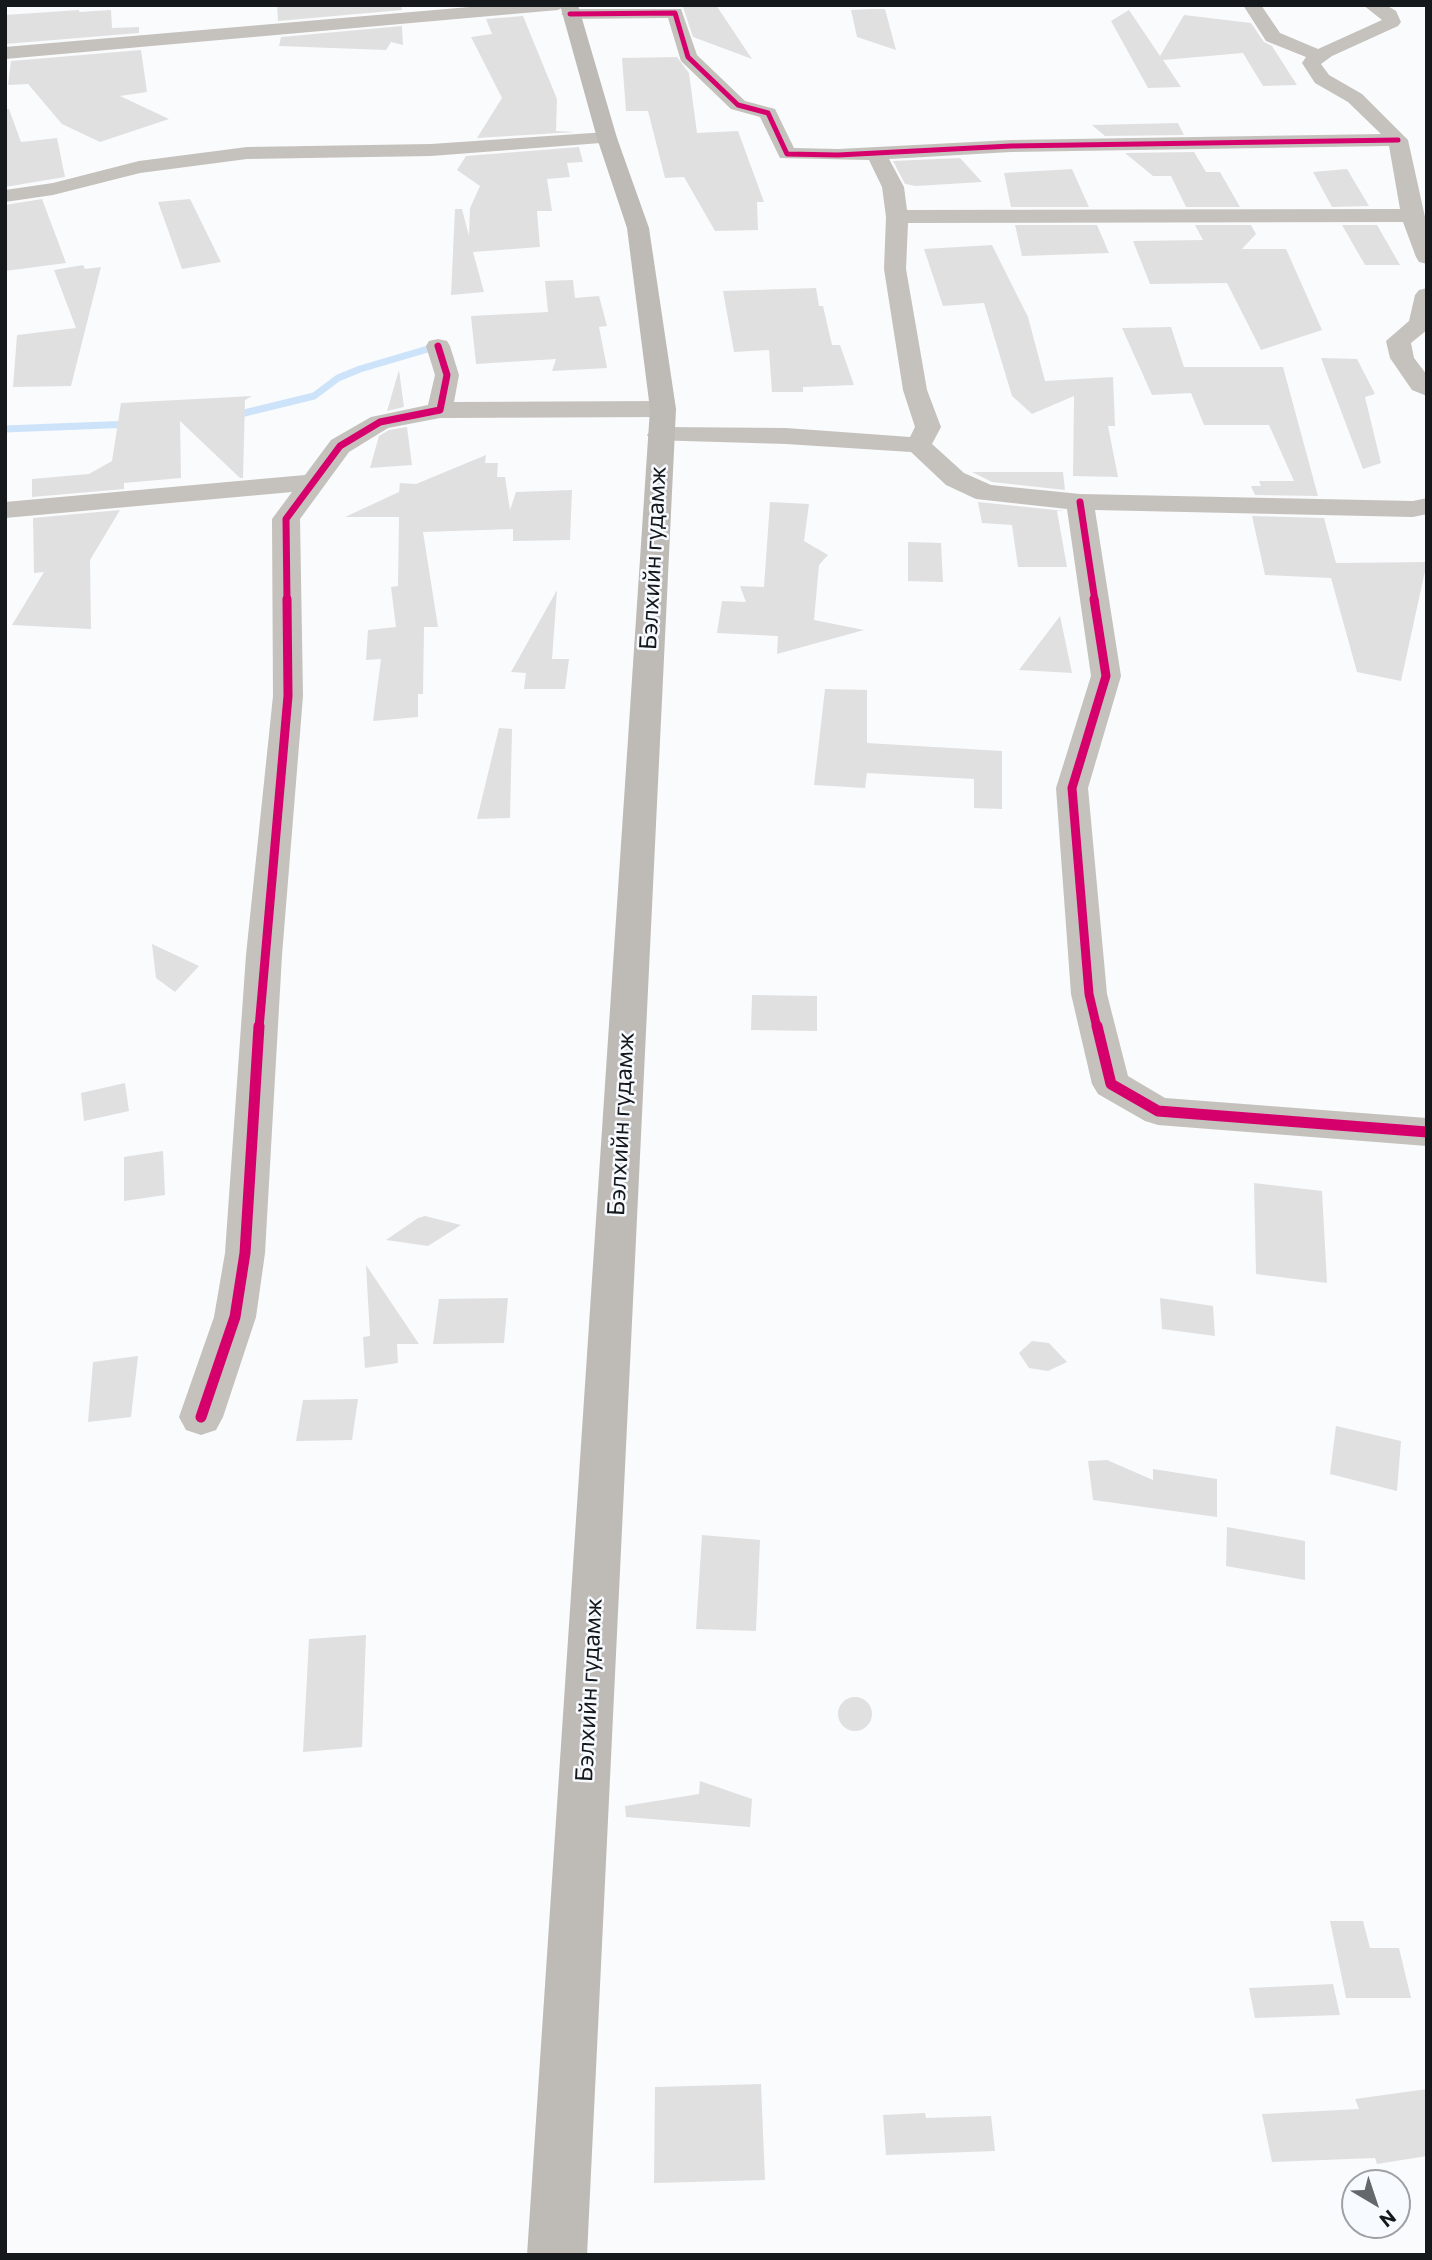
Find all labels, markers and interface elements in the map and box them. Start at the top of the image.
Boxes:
street label: Бэлхийн гудамж [634,465,672,651]
street label: Бэлхийн гудамж [602,1031,640,1217]
street label: Бэлхийн гудамж [570,1597,608,1783]
north arrow [1341,2169,1411,2239]
text: N [1375,2206,1401,2233]

